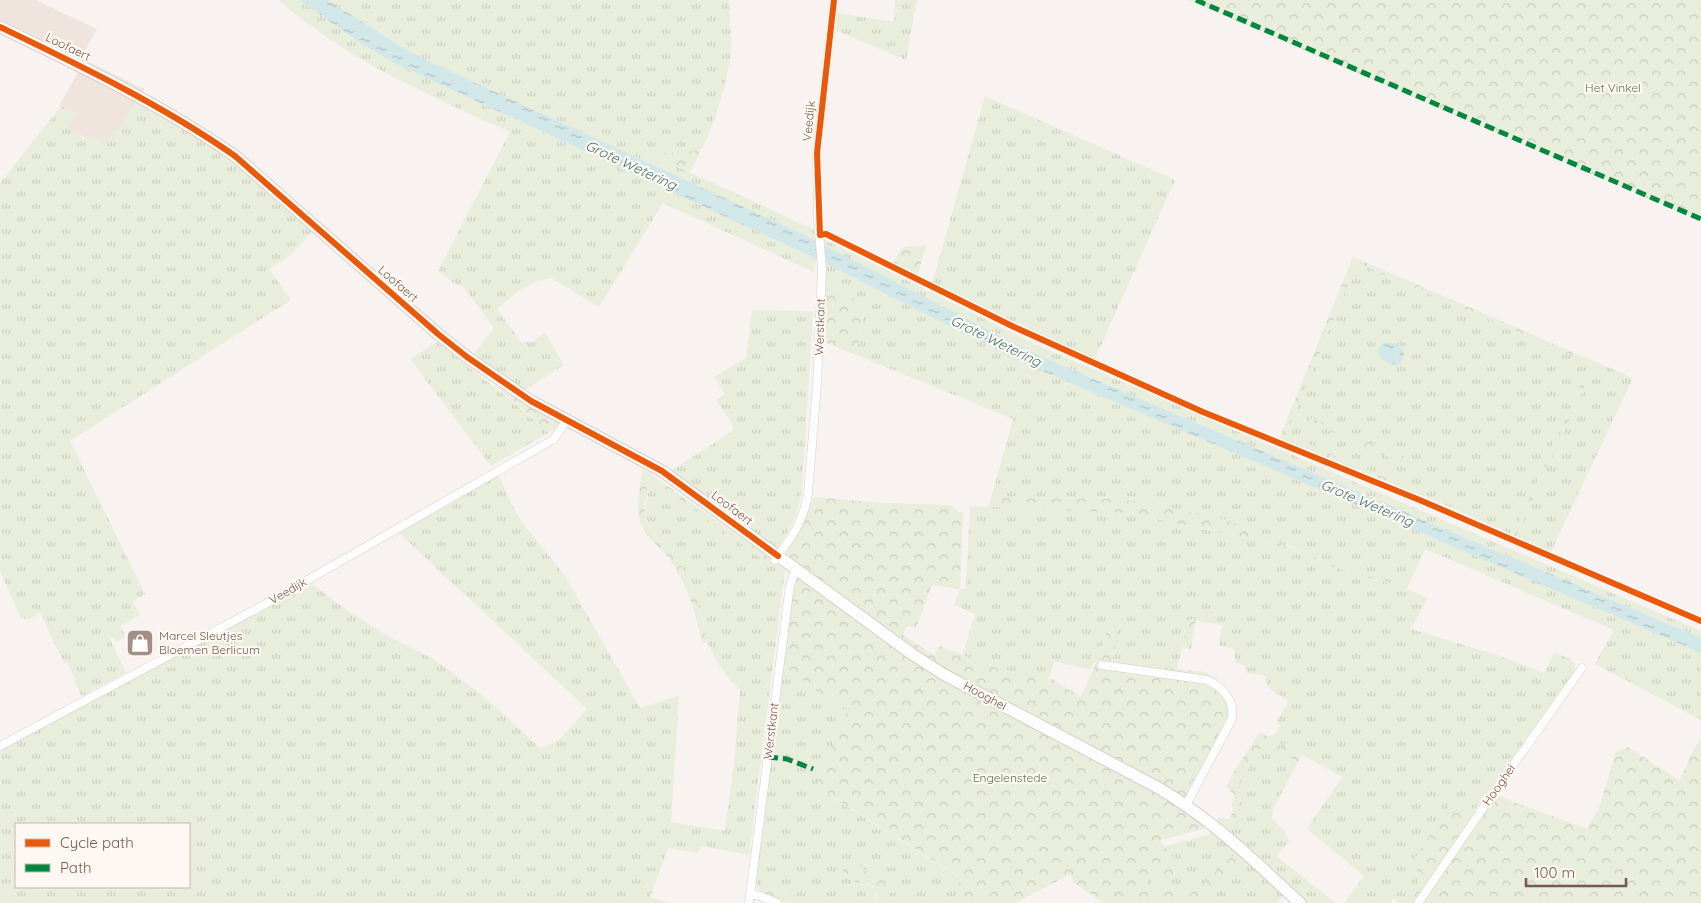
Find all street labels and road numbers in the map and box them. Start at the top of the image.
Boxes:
street label: Loofaert [43,29,93,64]
street label: Veedijk [799,100,818,142]
street label: Loofaert [375,262,421,305]
street label: Werstkant [811,298,828,356]
street label: Loofaert [709,487,756,528]
street label: Veedijk [266,574,309,607]
street label: Hooghei [961,678,1009,713]
street label: Werstkant [760,702,781,760]
street label: Hooghei [1479,761,1518,808]

